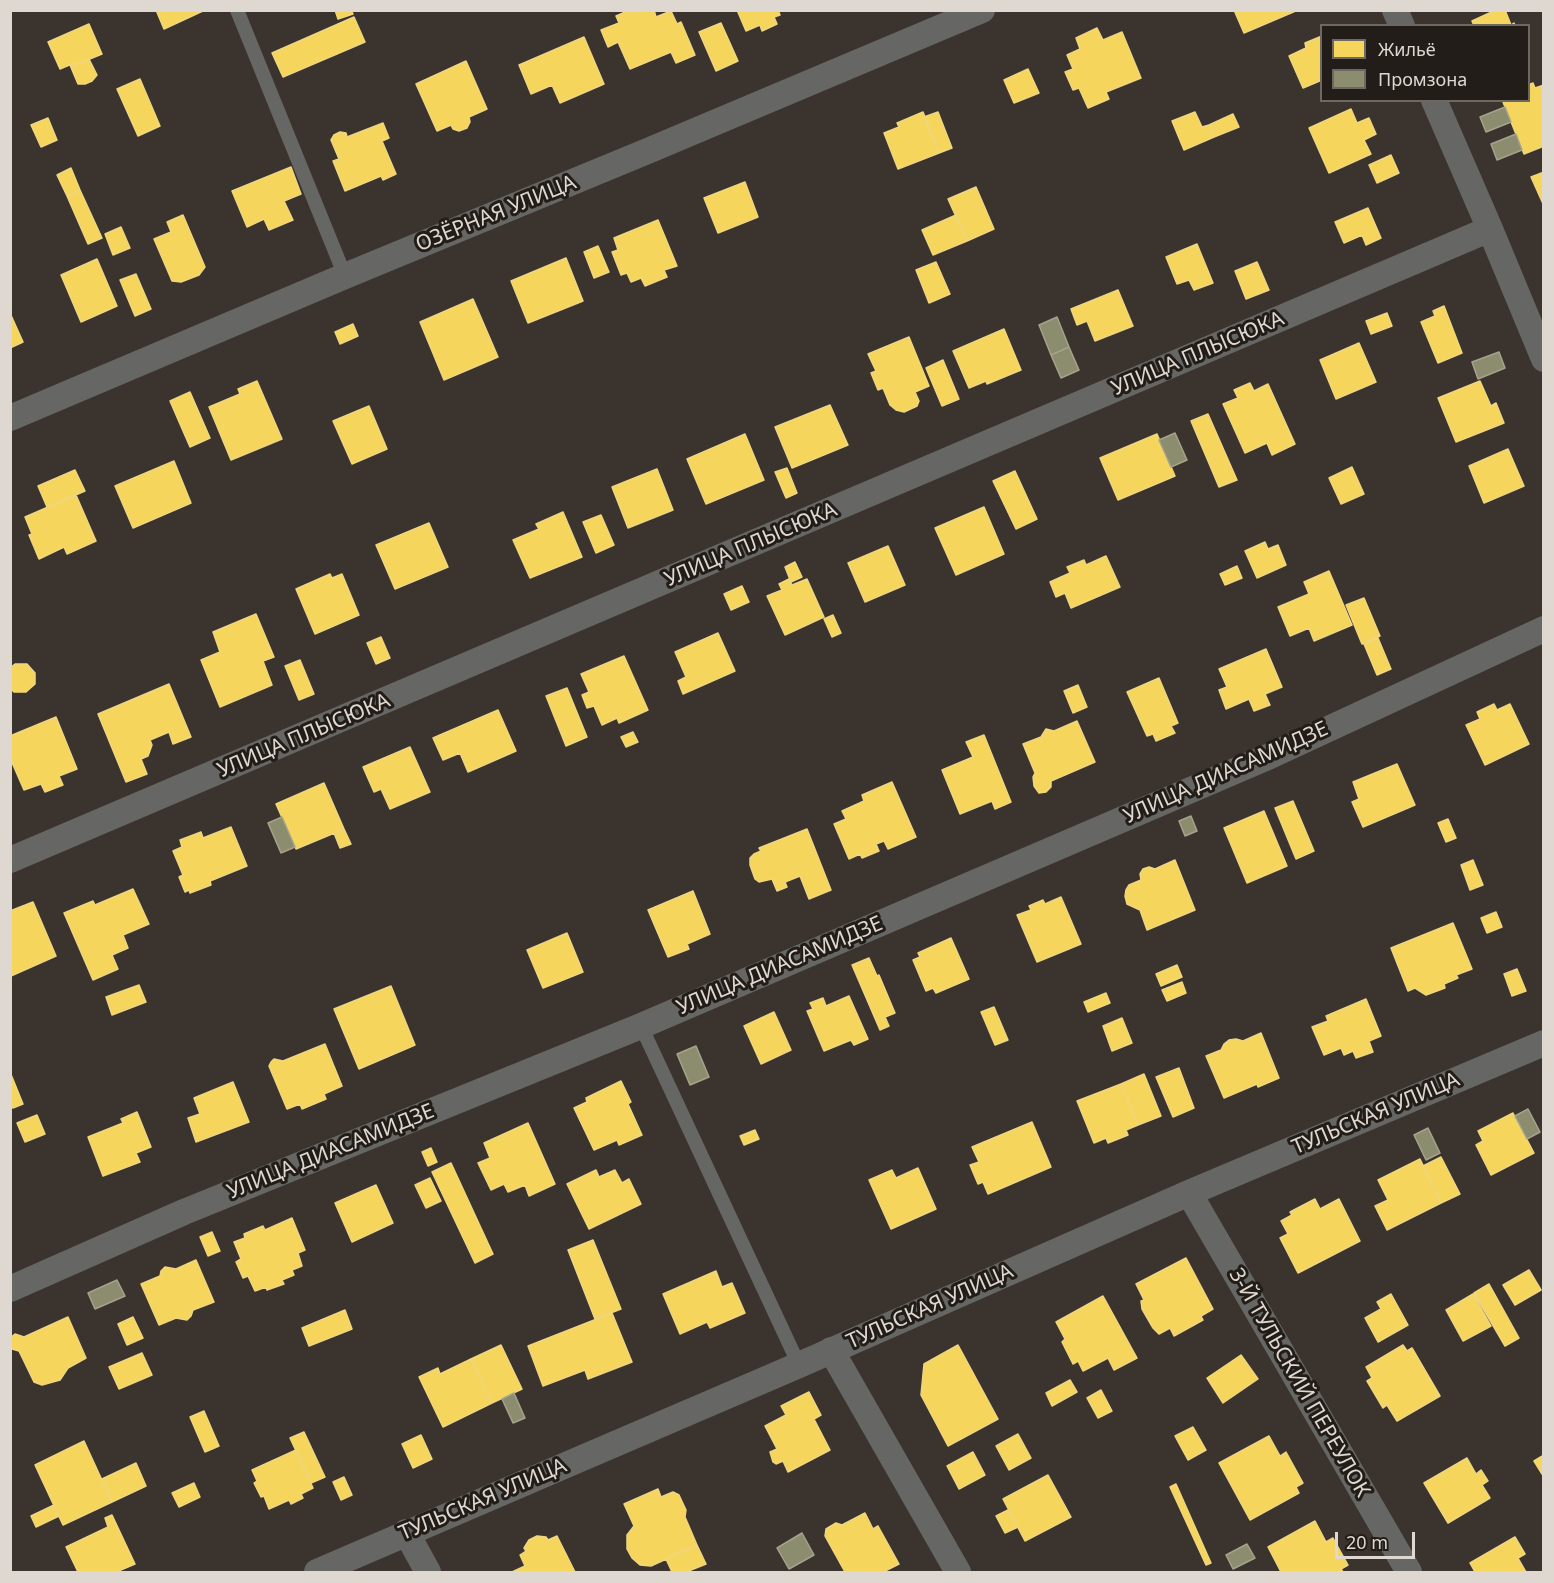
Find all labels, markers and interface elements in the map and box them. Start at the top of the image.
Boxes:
legend [1320,24,1530,102]
text: Жильё [1378,37,1436,61]
text: Промзона [1378,67,1467,91]
street label: ОЗЁРНАЯ УЛИЦА [412,170,580,258]
street label: УЛИЦА ПЛЫСЮКА [1108,306,1288,402]
street label: УЛИЦА ПЛЫСЮКА [661,497,841,593]
street label: УЛИЦА ПЛЫСЮКА [214,688,394,784]
street label: УЛИЦА ДИАСАМИДЗЕ [1120,717,1332,829]
street label: УЛИЦА ДИАСАМИДЗЕ [673,911,887,1021]
street label: ТУЛЬСКАЯ УЛИЦА [1288,1067,1464,1161]
street label: УЛИЦА ДИАСАМИДЗЕ [224,1099,438,1205]
street label: ТУЛЬСКАЯ УЛИЦА [843,1259,1017,1355]
street label: 3-Й ТУЛЬСКИЙ ПЕРЕУЛОК [1223,1264,1375,1502]
street label: ТУЛЬСКАЯ УЛИЦА [395,1453,571,1547]
scale bar [1338,1520,1418,1558]
text: 20 m [1346,1530,1388,1554]

